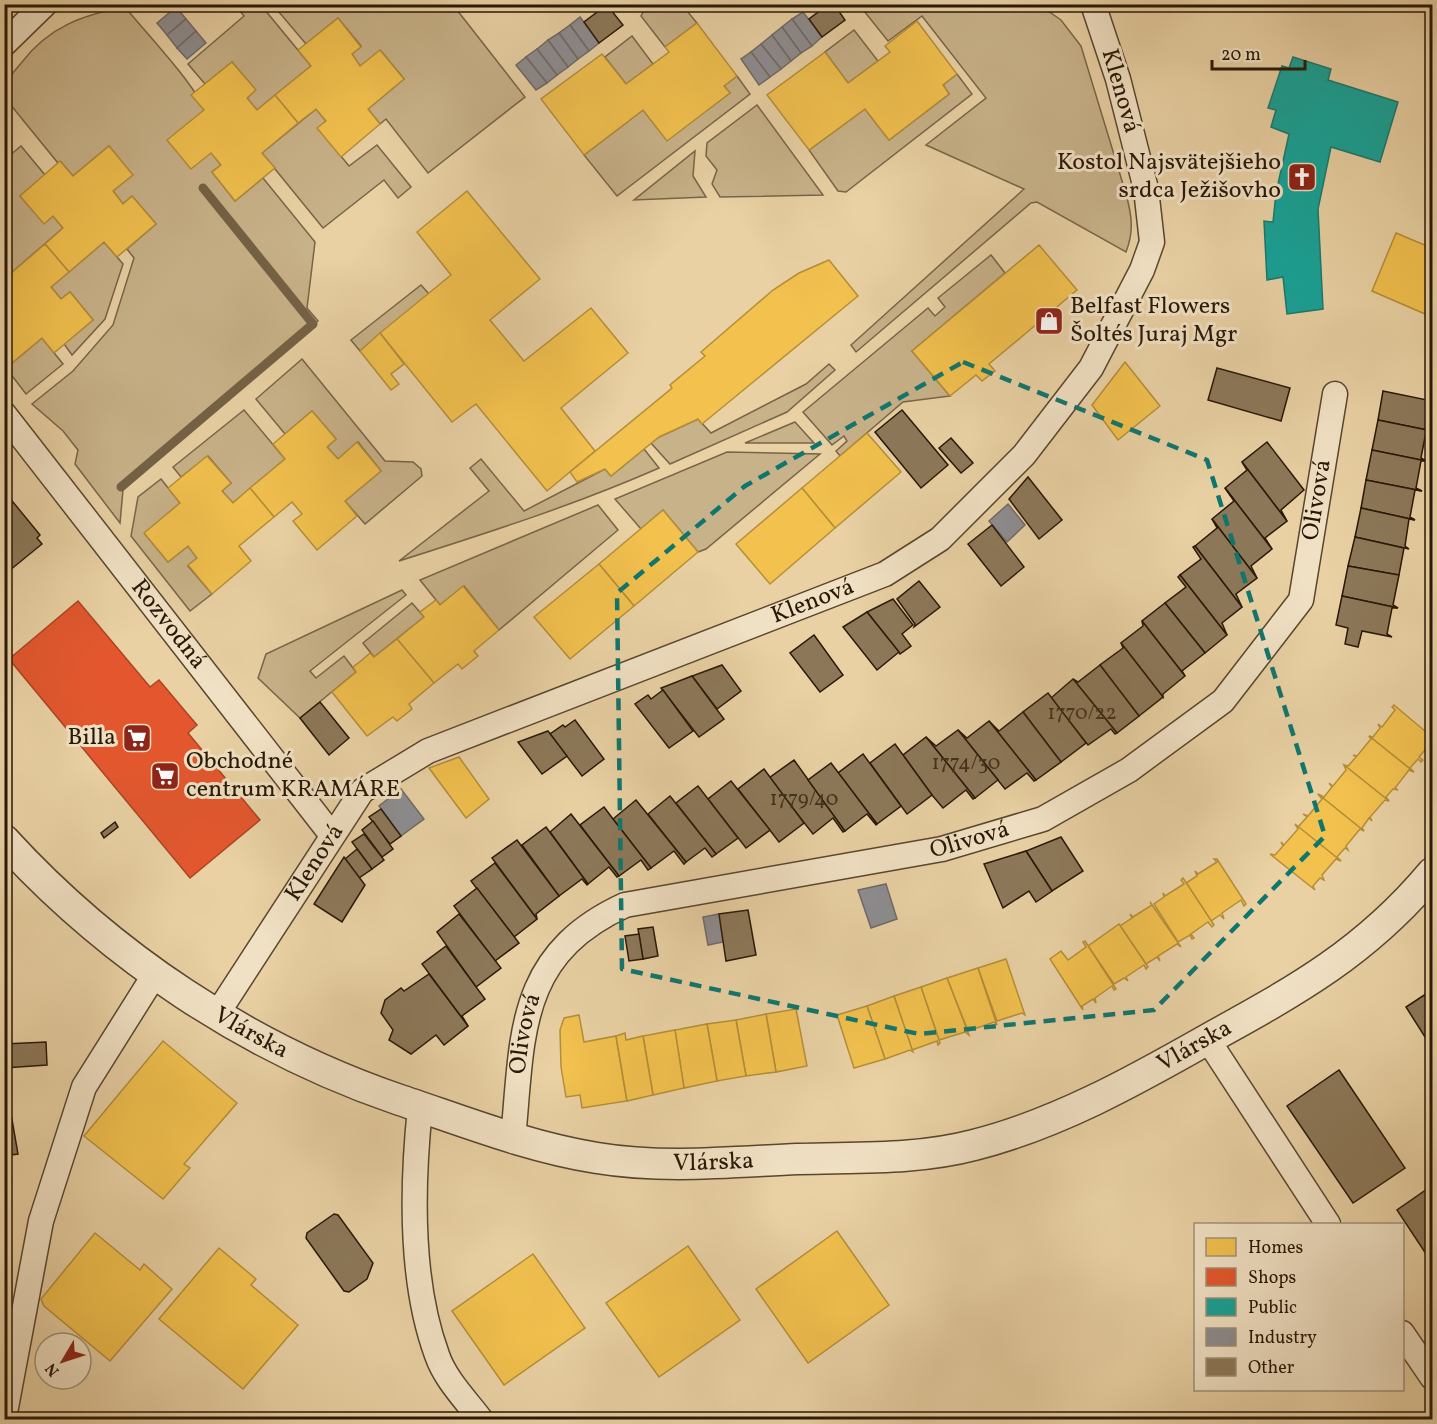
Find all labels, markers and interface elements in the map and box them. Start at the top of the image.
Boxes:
scale bar [1212,33,1305,71]
text: 20 m [1221,43,1261,68]
street label: Klenová [1092,45,1148,137]
place label: Kostol Najsvätejšieho srdca Ježišovho [1057,146,1281,208]
church icon: Kostol Najsvätejšieho srdca Ježišovho [1286,161,1318,193]
place label: Belfast Flowers Šoltés Juraj Mgr [1070,290,1237,352]
shop icon: Belfast Flowers Šoltés Juraj Mgr [1033,305,1065,337]
street label: Olivová [1294,457,1341,543]
street label: Klenová [767,570,859,633]
street label: Rozvodná [122,572,214,677]
house number: 1770/22 [1047,699,1117,728]
place label: Billa [68,721,116,755]
supermarket icon: Billa [121,722,153,754]
place label: Obchodné centrum KRAMÁRE [186,745,400,807]
house number: 1774/30 [932,749,1000,778]
supermarket icon: Obchodné centrum KRAMÁRE [149,760,181,792]
house number: 1779/40 [770,785,838,814]
street label: Olivová [927,813,1014,868]
street label: Klenová [277,818,353,909]
street label: Olivová [502,989,551,1076]
street label: Vlárska [207,999,294,1068]
street label: Vlárska [1151,1012,1238,1081]
street label: Vlárska [673,1144,755,1181]
legend [1194,1223,1404,1391]
text: Homes [1248,1236,1303,1261]
text: Shops [1248,1266,1296,1291]
text: Public [1248,1296,1297,1321]
text: Industry [1248,1326,1317,1351]
north arrow [33,1331,93,1391]
text: Other [1248,1356,1295,1381]
text: N [40,1357,65,1381]

